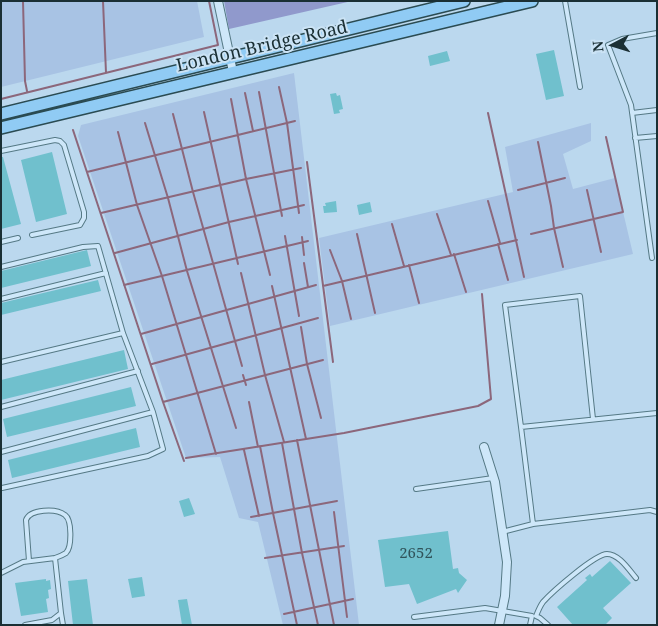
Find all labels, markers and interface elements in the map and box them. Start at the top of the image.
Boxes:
street label: London Bridge Road [174,17,350,77]
north arrow [588,20,638,70]
text: N [588,40,608,53]
house number: 2652 [399,545,433,563]

